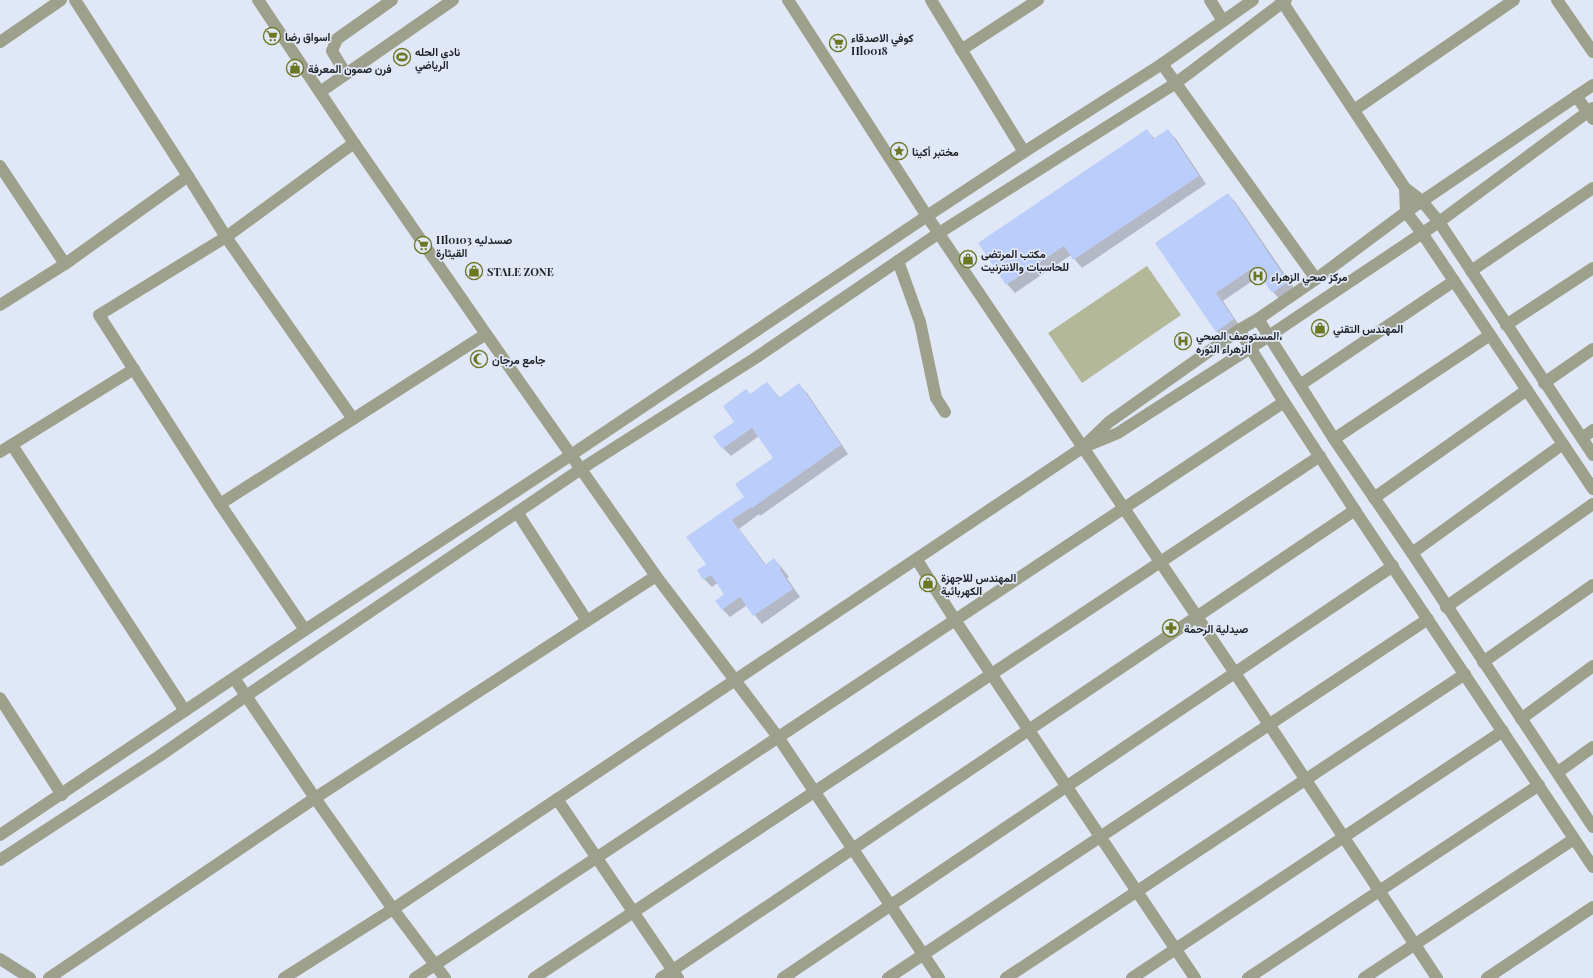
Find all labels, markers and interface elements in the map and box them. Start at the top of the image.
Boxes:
supermarket icon: اسواق رضا [262,26,282,46]
place label: اسواق رضا [285,29,330,44]
place label: كوفي الاصدقاء Hl0018 [851,30,913,58]
supermarket icon: كوفي الاصدقاء Hl0018 [828,33,848,53]
place label: نادي الحله الرياضي [415,44,460,74]
sports icon: نادي الحله الرياضي [392,47,412,67]
shop icon: فرن صمون المعرفة [285,58,305,78]
place label: فرن صمون المعرفة [308,61,392,76]
place icon: مختبر أكينا [889,141,909,161]
place label: مختبر أكينا [912,144,959,159]
place label: Hl0103 صسدليه القيثارة [436,232,512,260]
supermarket icon: Hl0103 صسدليه القيثارة [413,235,433,255]
place label: مكتب المرتضى للحاسبات والانترنيت [981,246,1069,274]
shop icon: مكتب المرتضى للحاسبات والانترنيت [958,249,978,269]
shop icon: STALE ZONE [464,261,484,281]
place label: STALE ZONE [487,264,554,279]
hospital icon: مركز صحي الزهراء [1248,266,1268,286]
place label: مركز صحي الزهراء [1271,269,1347,286]
shop icon: المهندس التقني [1310,318,1330,338]
place label: المهندس التقني [1333,321,1403,338]
place label: المستوصف الصحي، الزهراء الثوره [1196,328,1283,356]
hospital icon: المستوصف الصحي، الزهراء الثوره [1173,331,1193,351]
mosque icon: جامع مرجان [469,349,489,369]
place label: جامع مرجان [492,352,546,368]
place label: المهندس للاجهزة الكهربائية [941,570,1016,598]
shop icon: المهندس للاجهزة الكهربائية [918,573,938,593]
pharmacy icon: صيدلية الرحمة [1161,618,1181,638]
place label: صيدلية الرحمة [1184,621,1248,636]

